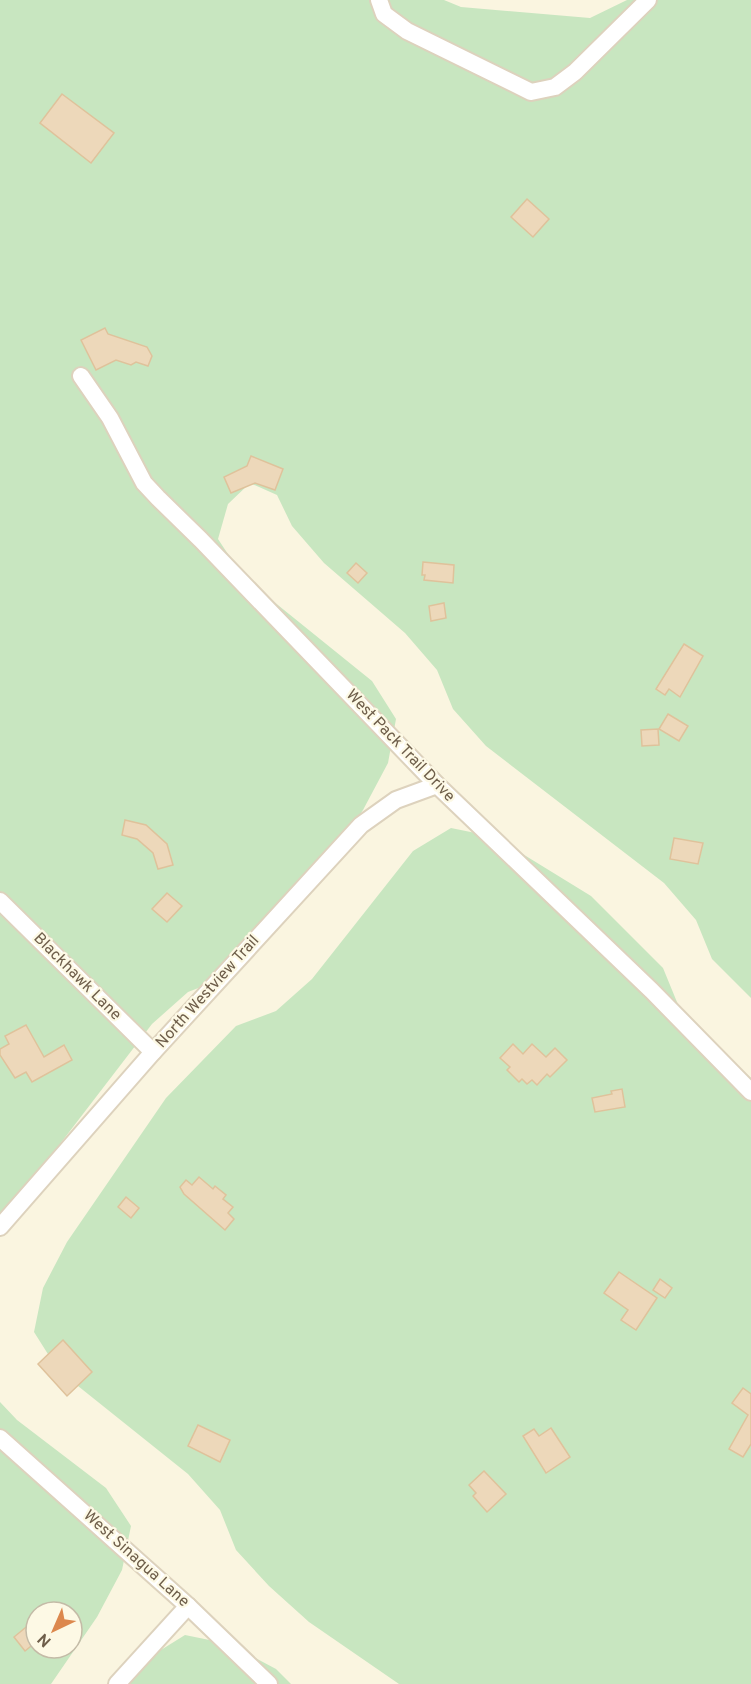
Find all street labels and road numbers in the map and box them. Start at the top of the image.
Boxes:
street label: West Pack Trail Drive [341,685,459,807]
street label: Blackhawk Lane [29,929,125,1025]
street label: North Westview Trail [152,931,264,1053]
street label: West Sinagua Lane [79,1506,193,1612]

